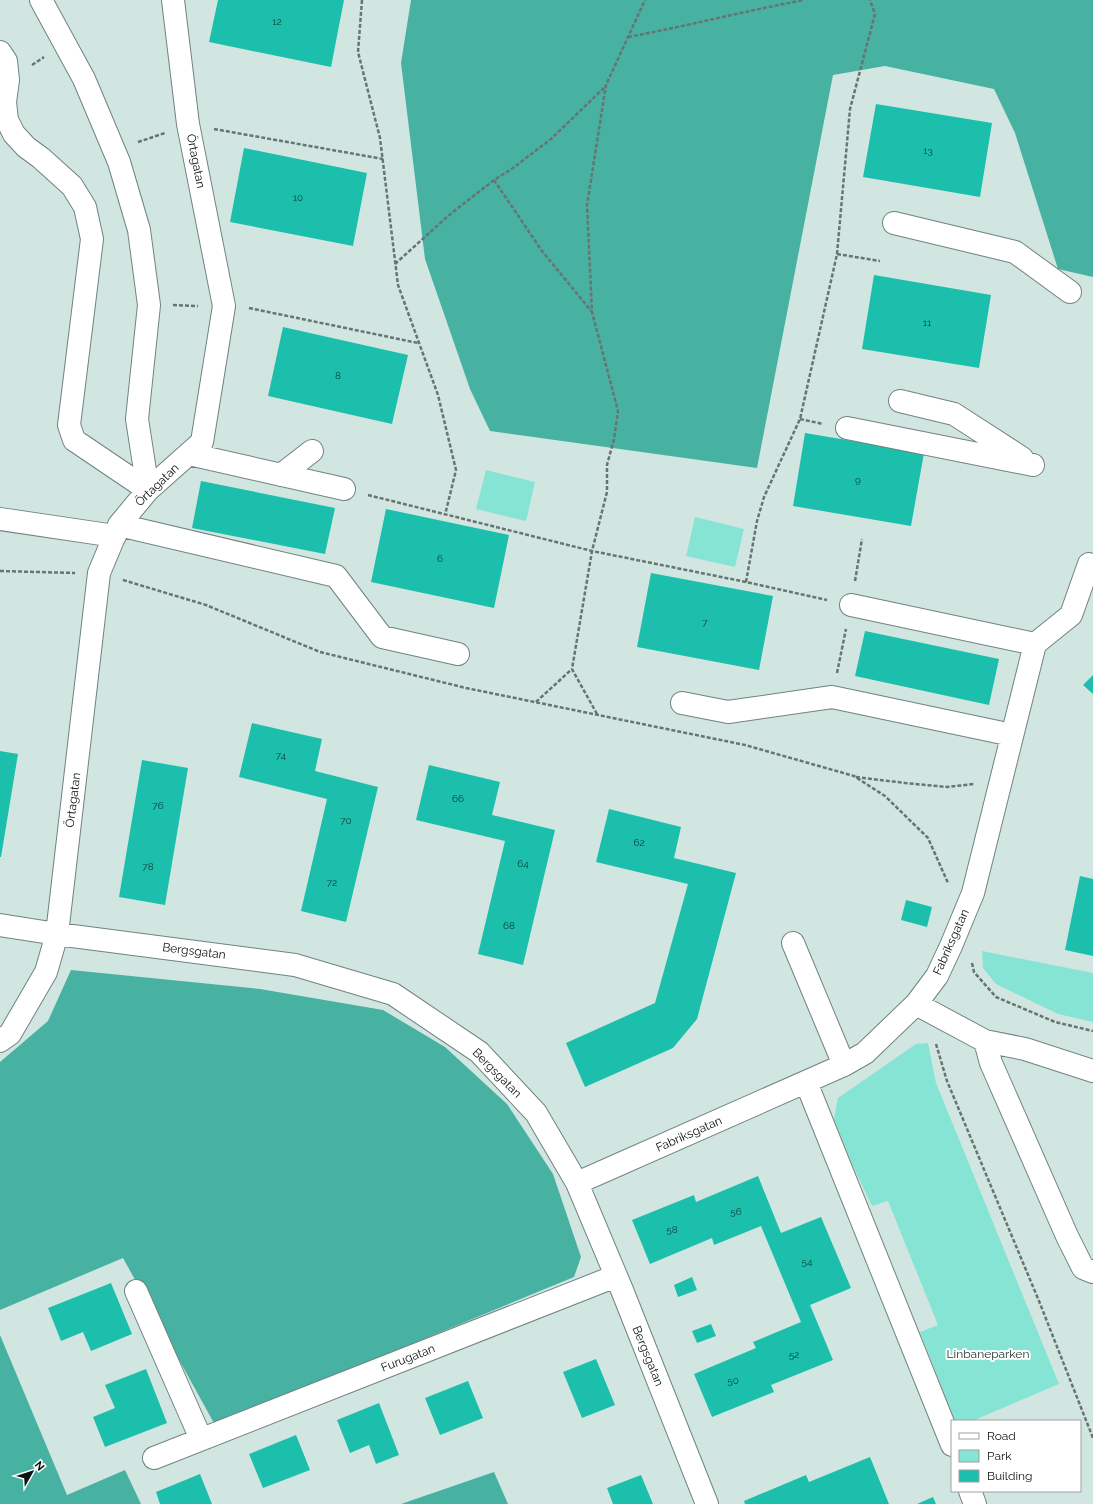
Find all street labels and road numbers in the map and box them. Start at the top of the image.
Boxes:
street label: Örtagatan [184,133,208,189]
street label: Örtagatan [132,461,182,509]
street label: Örtagatan [63,772,83,828]
street label: Fabriksgatan [930,907,972,977]
street label: Bergsgatan [162,940,226,962]
street label: Bergsgatan [470,1046,524,1100]
street label: Fabriksgatan [654,1113,724,1155]
street label: Bergsgatan [630,1324,666,1388]
street label: Furugatan [379,1341,437,1375]

